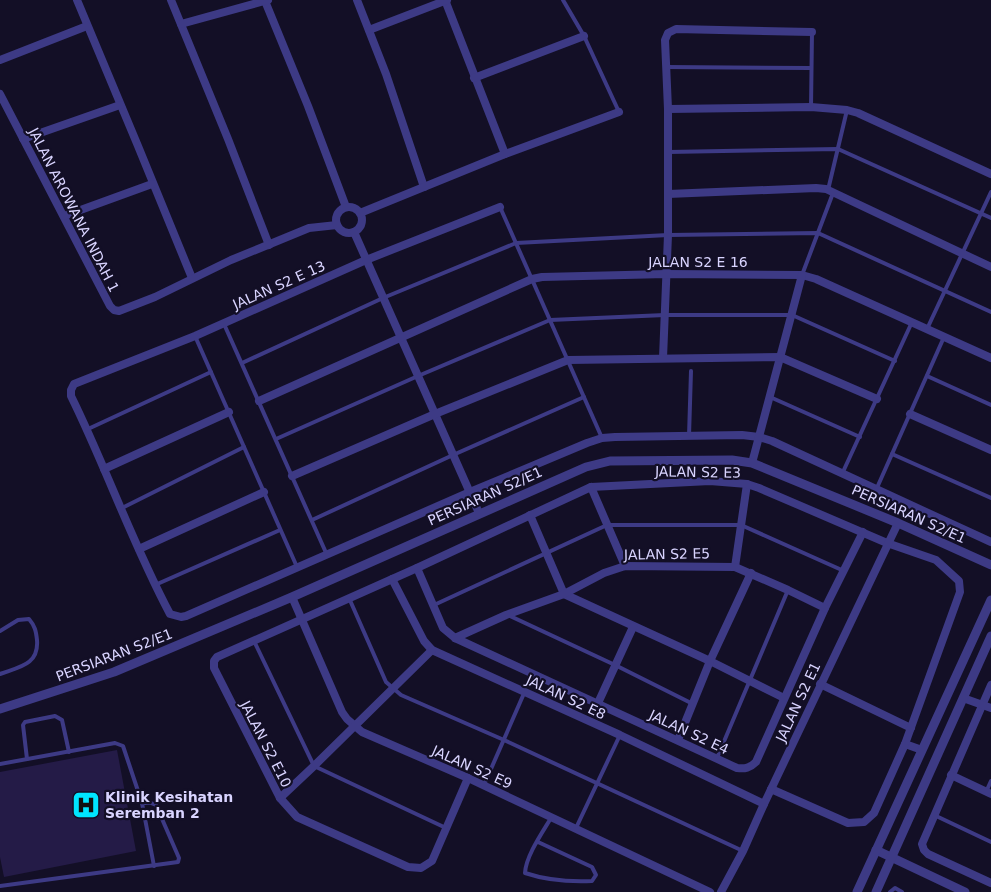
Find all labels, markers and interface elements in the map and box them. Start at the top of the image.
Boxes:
street label: JALAN AROWANA INDAH 1 [25,124,122,295]
street label: JALAN S2 E 16 [647,254,748,270]
street label: JALAN S2 E 13 [229,257,328,313]
street label: JALAN S2 E3 [654,463,741,481]
street label: PERSIARAN S2/E1 [425,464,545,528]
street label: PERSIARAN S2/E1 [849,482,969,546]
street label: JALAN S2 E5 [623,545,710,563]
street label: PERSIARAN S2/E1 [53,625,175,685]
street label: JALAN S2 E1 [772,660,823,745]
street label: JALAN S2 E8 [523,671,608,722]
street label: JALAN S2 E10 [237,697,295,790]
street label: JALAN S2 E4 [646,706,731,757]
street label: JALAN S2 E9 [429,742,515,792]
place label: Klinik Kesihatan Seremban 2 [105,789,233,821]
hospital icon: Klinik Kesihatan Seremban 2 [71,790,101,820]

